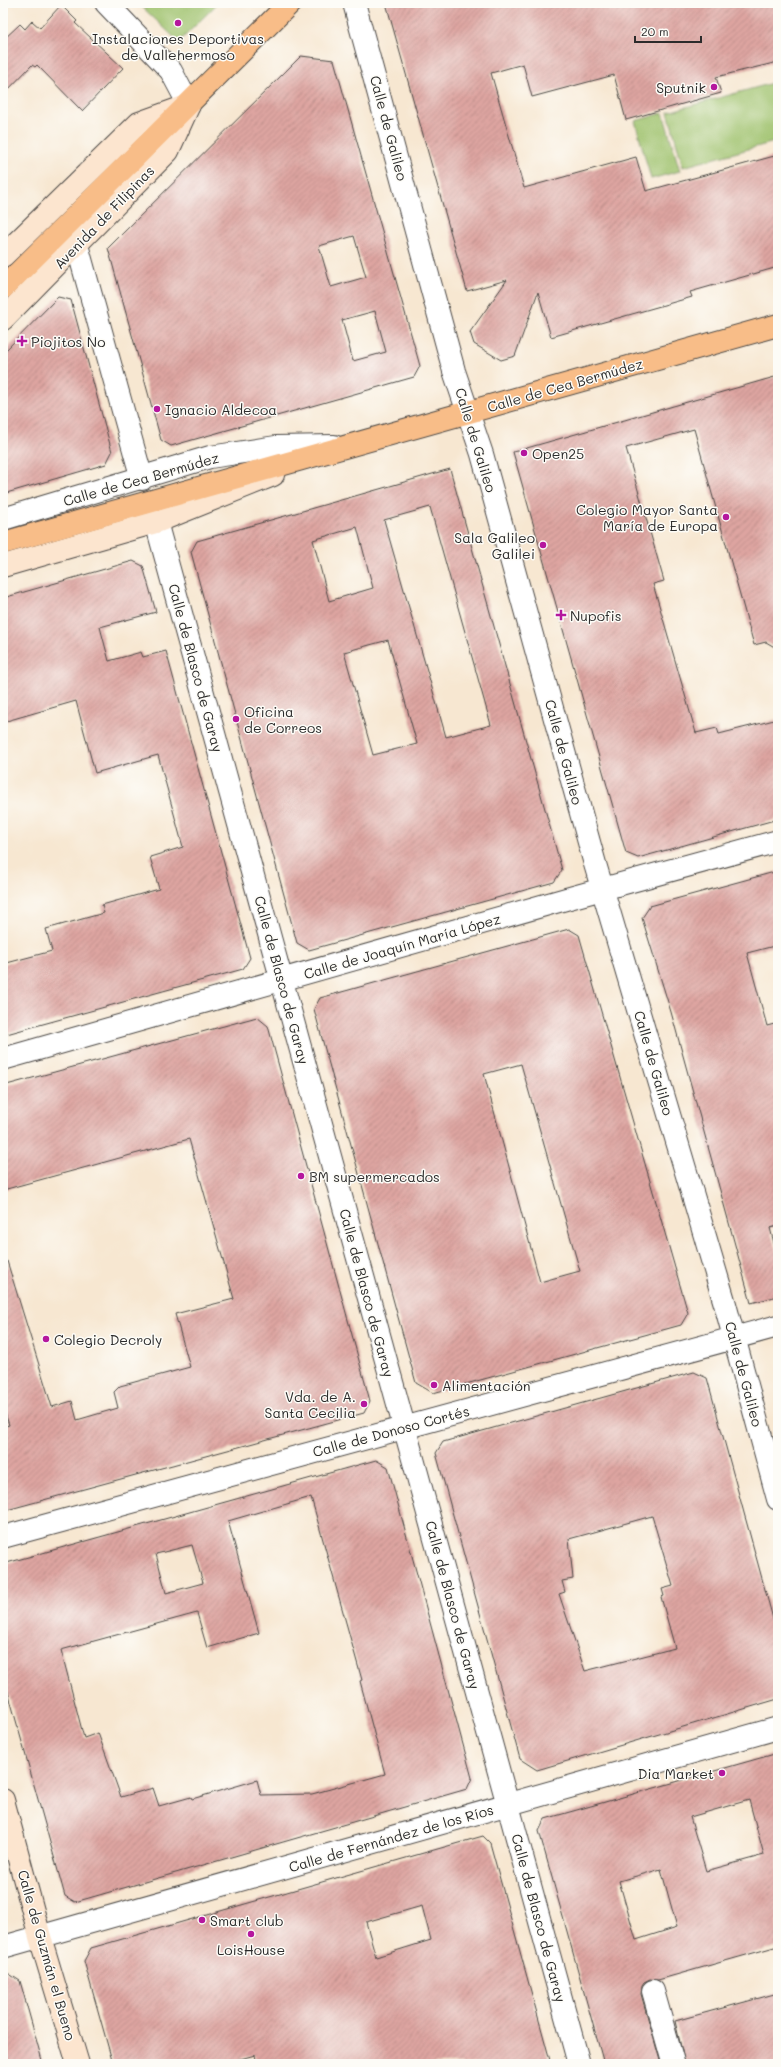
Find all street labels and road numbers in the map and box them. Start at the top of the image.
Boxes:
street label: Calle de Galileo [366,73,412,183]
street label: Avenida de Filipinas [50,161,158,273]
street label: Calle de Cea Bermúdez [485,354,645,416]
street label: Calle de Galileo [451,385,501,495]
street label: Calle de Cea Bermúdez [61,448,221,510]
street label: Calle de Blasco de Garay [164,582,228,754]
street label: Calle de Galileo [541,697,587,807]
street label: Calle de Blasco de Garay [250,894,314,1066]
street label: Calle de Joaquín María López [301,909,503,983]
street label: Calle de Galileo [630,1008,678,1118]
street label: Calle de Blasco de Garay [335,1207,399,1379]
street label: Calle de Galileo [721,1319,767,1429]
street label: Calle de Donoso Cortés [310,1401,472,1461]
street label: Calle de Blasco de Garay [421,1519,485,1691]
street label: Calle de Fernández de los Ríos [286,1800,496,1876]
street label: Calle de Blasco de Garay [507,1832,571,2004]
street label: Calle de Guzmán el Bueno [14,1868,80,2042]

